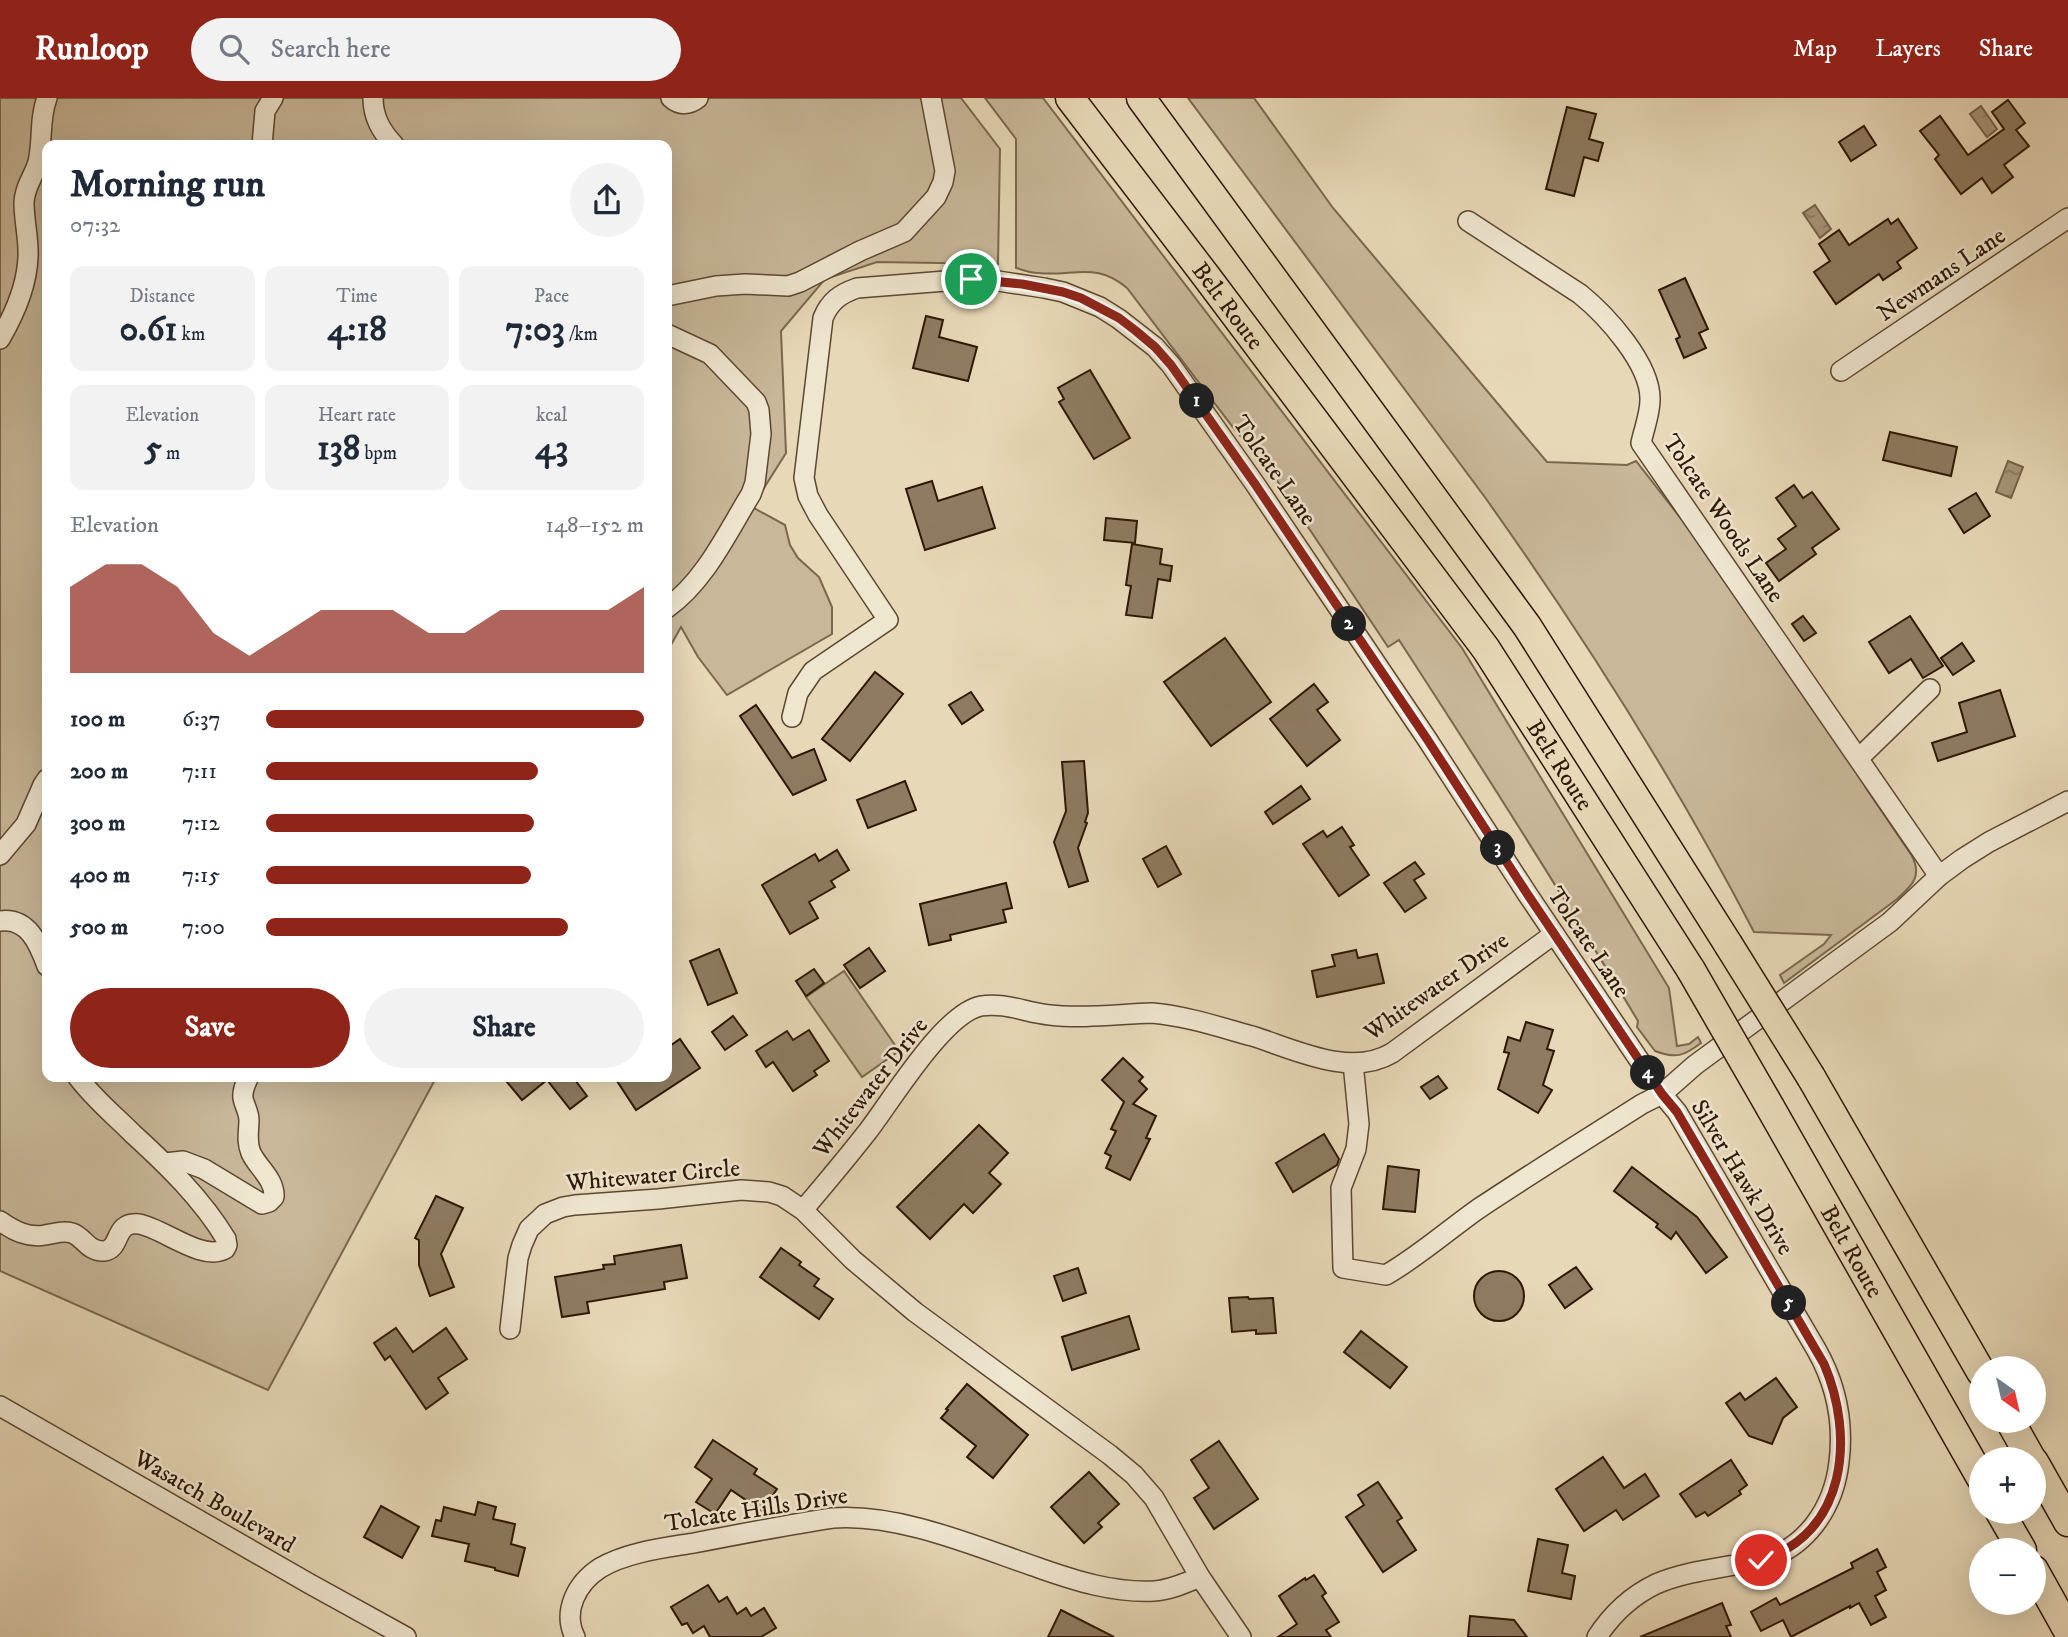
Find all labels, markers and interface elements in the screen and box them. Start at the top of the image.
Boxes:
search box [191,18,681,81]
text: Runloop [35,29,149,70]
icon: search [215,30,253,68]
text: Search here [271,33,391,66]
text: Map [1793,34,1837,64]
text: Layers [1875,34,1941,64]
text: Share [1979,34,2033,64]
text: Morning run [70,161,265,209]
button: share [570,163,644,237]
text: 07:32 [70,211,120,240]
street label: Newmans Lane [1872,221,2011,329]
pin [941,249,1001,309]
street label: Belt Route [1185,256,1270,356]
icon: arrive [952,260,990,298]
text: Distance [130,285,195,308]
text: Time [336,285,378,308]
text: Pace [534,285,569,308]
text: 0.61 [119,308,177,352]
text: 4:18 [327,308,387,352]
text: 7:03 [505,308,565,352]
text: km [177,323,205,346]
text: /km [565,323,598,346]
pin: 1 [1180,384,1214,418]
text: 1 [1193,389,1200,412]
text: Elevation [126,404,199,427]
text: Heart rate [318,404,396,427]
text: kcal [536,404,567,427]
street label: Tolcate Lane [1225,410,1323,531]
text: 5 [144,427,162,471]
text: 138 [317,427,360,471]
text: 43 [535,427,568,471]
street label: Tolcate Woods Lane [1656,429,1791,609]
text: m [162,442,180,465]
text: bpm [360,442,397,465]
text: Elevation [70,511,159,540]
text: 148–152 m [545,511,644,540]
pin: 2 [1332,606,1366,642]
text: 2 [1344,612,1353,635]
text: 100 m [70,705,125,734]
text: 6:37 [182,705,221,734]
street label: Belt Route [1519,715,1599,817]
text: 200 m [70,757,128,786]
text: 7:11 [182,757,217,786]
text: 300 m [70,809,126,838]
text: 7:12 [182,809,220,838]
pin: 3 [1480,830,1516,866]
text: 3 [1494,836,1501,859]
text: 400 m [70,861,130,890]
text: 7:15 [182,861,220,890]
street label: Tolcate Lane [1540,881,1636,1004]
text: 500 m [70,913,128,942]
text: 7:00 [182,913,225,942]
street label: Whitewater Drive [1358,926,1515,1048]
button: Save [70,988,350,1068]
button: Share [364,988,644,1068]
street label: Whitewater Drive [806,1012,935,1164]
pin: 4 [1630,1056,1666,1090]
text: 4 [1642,1061,1653,1084]
street label: Silver Hawk Drive [1684,1094,1800,1261]
street label: Whitewater Circle [564,1153,741,1199]
street label: Belt Route [1813,1200,1889,1304]
pin: 5 [1772,1286,1806,1320]
text: 5 [1784,1291,1793,1314]
north arrow [1969,1356,2046,1433]
map controls [1969,1356,2046,1615]
street label: Wasatch Boulevard [127,1443,301,1560]
button: + [1969,1447,2046,1524]
street label: Tolcate Hills Drive [662,1481,850,1539]
pin [1731,1530,1791,1590]
button: − [1969,1538,2046,1615]
icon: check [1742,1541,1780,1579]

